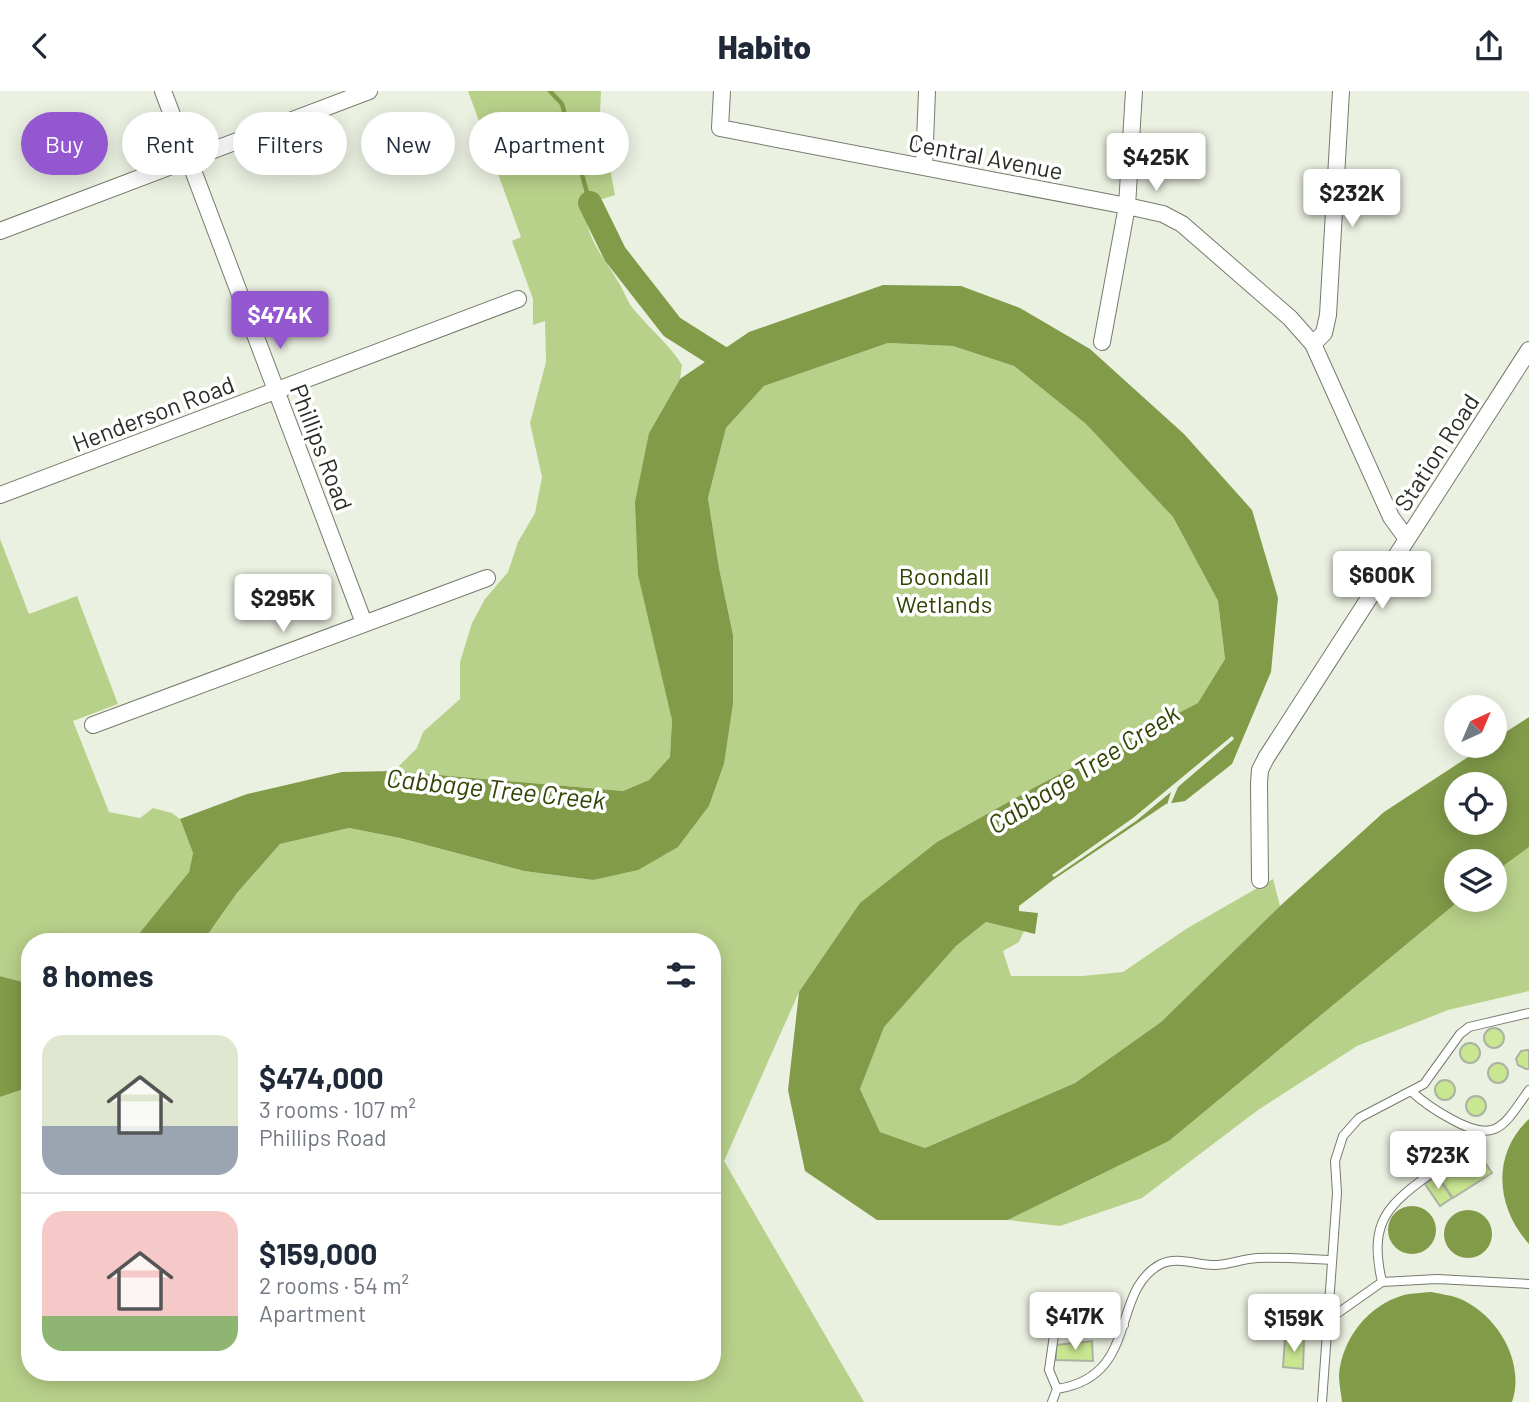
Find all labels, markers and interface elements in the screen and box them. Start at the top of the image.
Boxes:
icon: back [21,27,59,65]
text: Habito [718,27,811,65]
icon: share [1470,27,1508,65]
chip: Buy [21,112,108,175]
chip: Rent [122,112,219,175]
chip: Filters [233,112,347,175]
chip: New [361,112,455,175]
chip: Apartment [469,112,629,175]
street label: Central Avenue [906,127,1066,185]
pin: $425K [1107,133,1205,193]
text: $425K [1123,142,1189,170]
pin: $232K [1303,169,1401,229]
text: $232K [1319,178,1385,206]
pin: $474K [231,292,329,351]
text: $474K [247,300,313,328]
street label: Henderson Road [68,369,238,457]
street label: Phillips Road [285,380,359,514]
street label: Station Road [1387,388,1485,516]
pin: $600K [1333,552,1431,611]
text: $600K [1349,560,1415,588]
park label: Boondall Wetlands [896,561,992,618]
pin: $295K [234,575,332,634]
text: $295K [250,583,316,611]
north arrow [1444,695,1507,758]
map controls [1444,695,1507,912]
water label: Cabbage Tree Creek [982,696,1185,839]
water label: Cabbage Tree Creek [385,761,607,815]
button: locate [1444,772,1507,835]
button: layers [1444,849,1507,912]
icon: filters [662,956,700,994]
text: 8 homes [42,957,153,993]
text: $474,000 [259,1059,384,1095]
icon: home [98,1063,182,1147]
text: 3 rooms · 107 m² [259,1095,416,1123]
text: Phillips Road [259,1123,387,1151]
pin: $723K [1389,1131,1487,1191]
text: $723K [1406,1140,1470,1168]
text: $159,000 [259,1235,377,1271]
icon: home [98,1239,182,1323]
text: 2 rooms · 54 m² [259,1271,409,1299]
pin: $417K [1026,1293,1124,1352]
pin: $159K [1245,1295,1343,1354]
text: Apartment [259,1299,366,1327]
text: $417K [1046,1301,1104,1329]
text: $159K [1264,1303,1324,1331]

